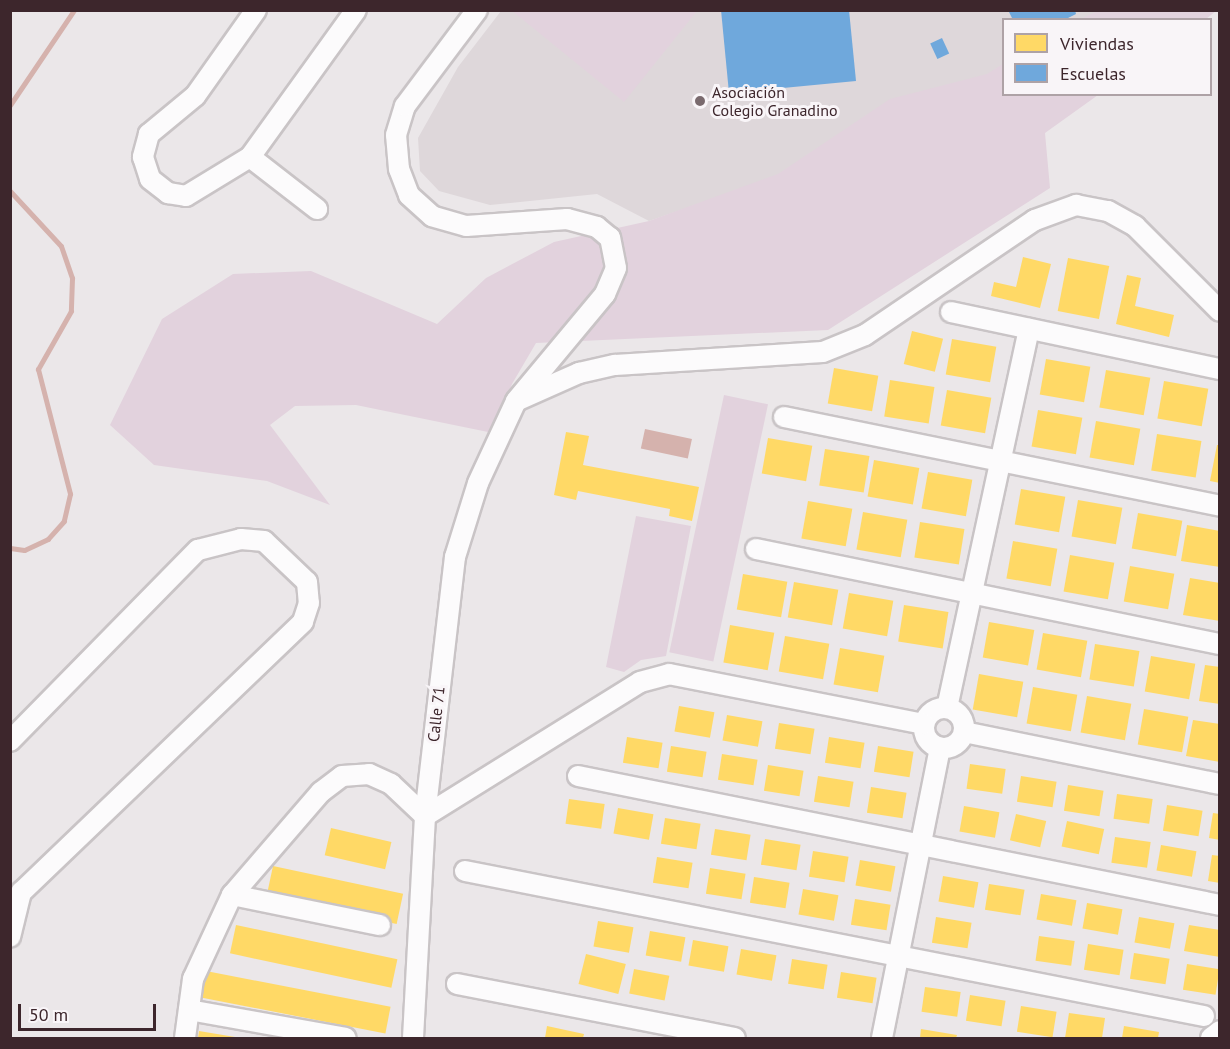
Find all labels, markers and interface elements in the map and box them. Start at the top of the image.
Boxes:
legend [1002,18,1212,96]
text: Viviendas [1060,32,1134,55]
text: Escuelas [1060,62,1126,85]
place label: Asociación Colegio Granadino [712,82,838,120]
marker: Asociación Colegio Granadino [693,94,707,108]
street label: Calle 71 [424,685,448,743]
scale bar [21,992,159,1030]
text: 50 m [29,1003,68,1026]

